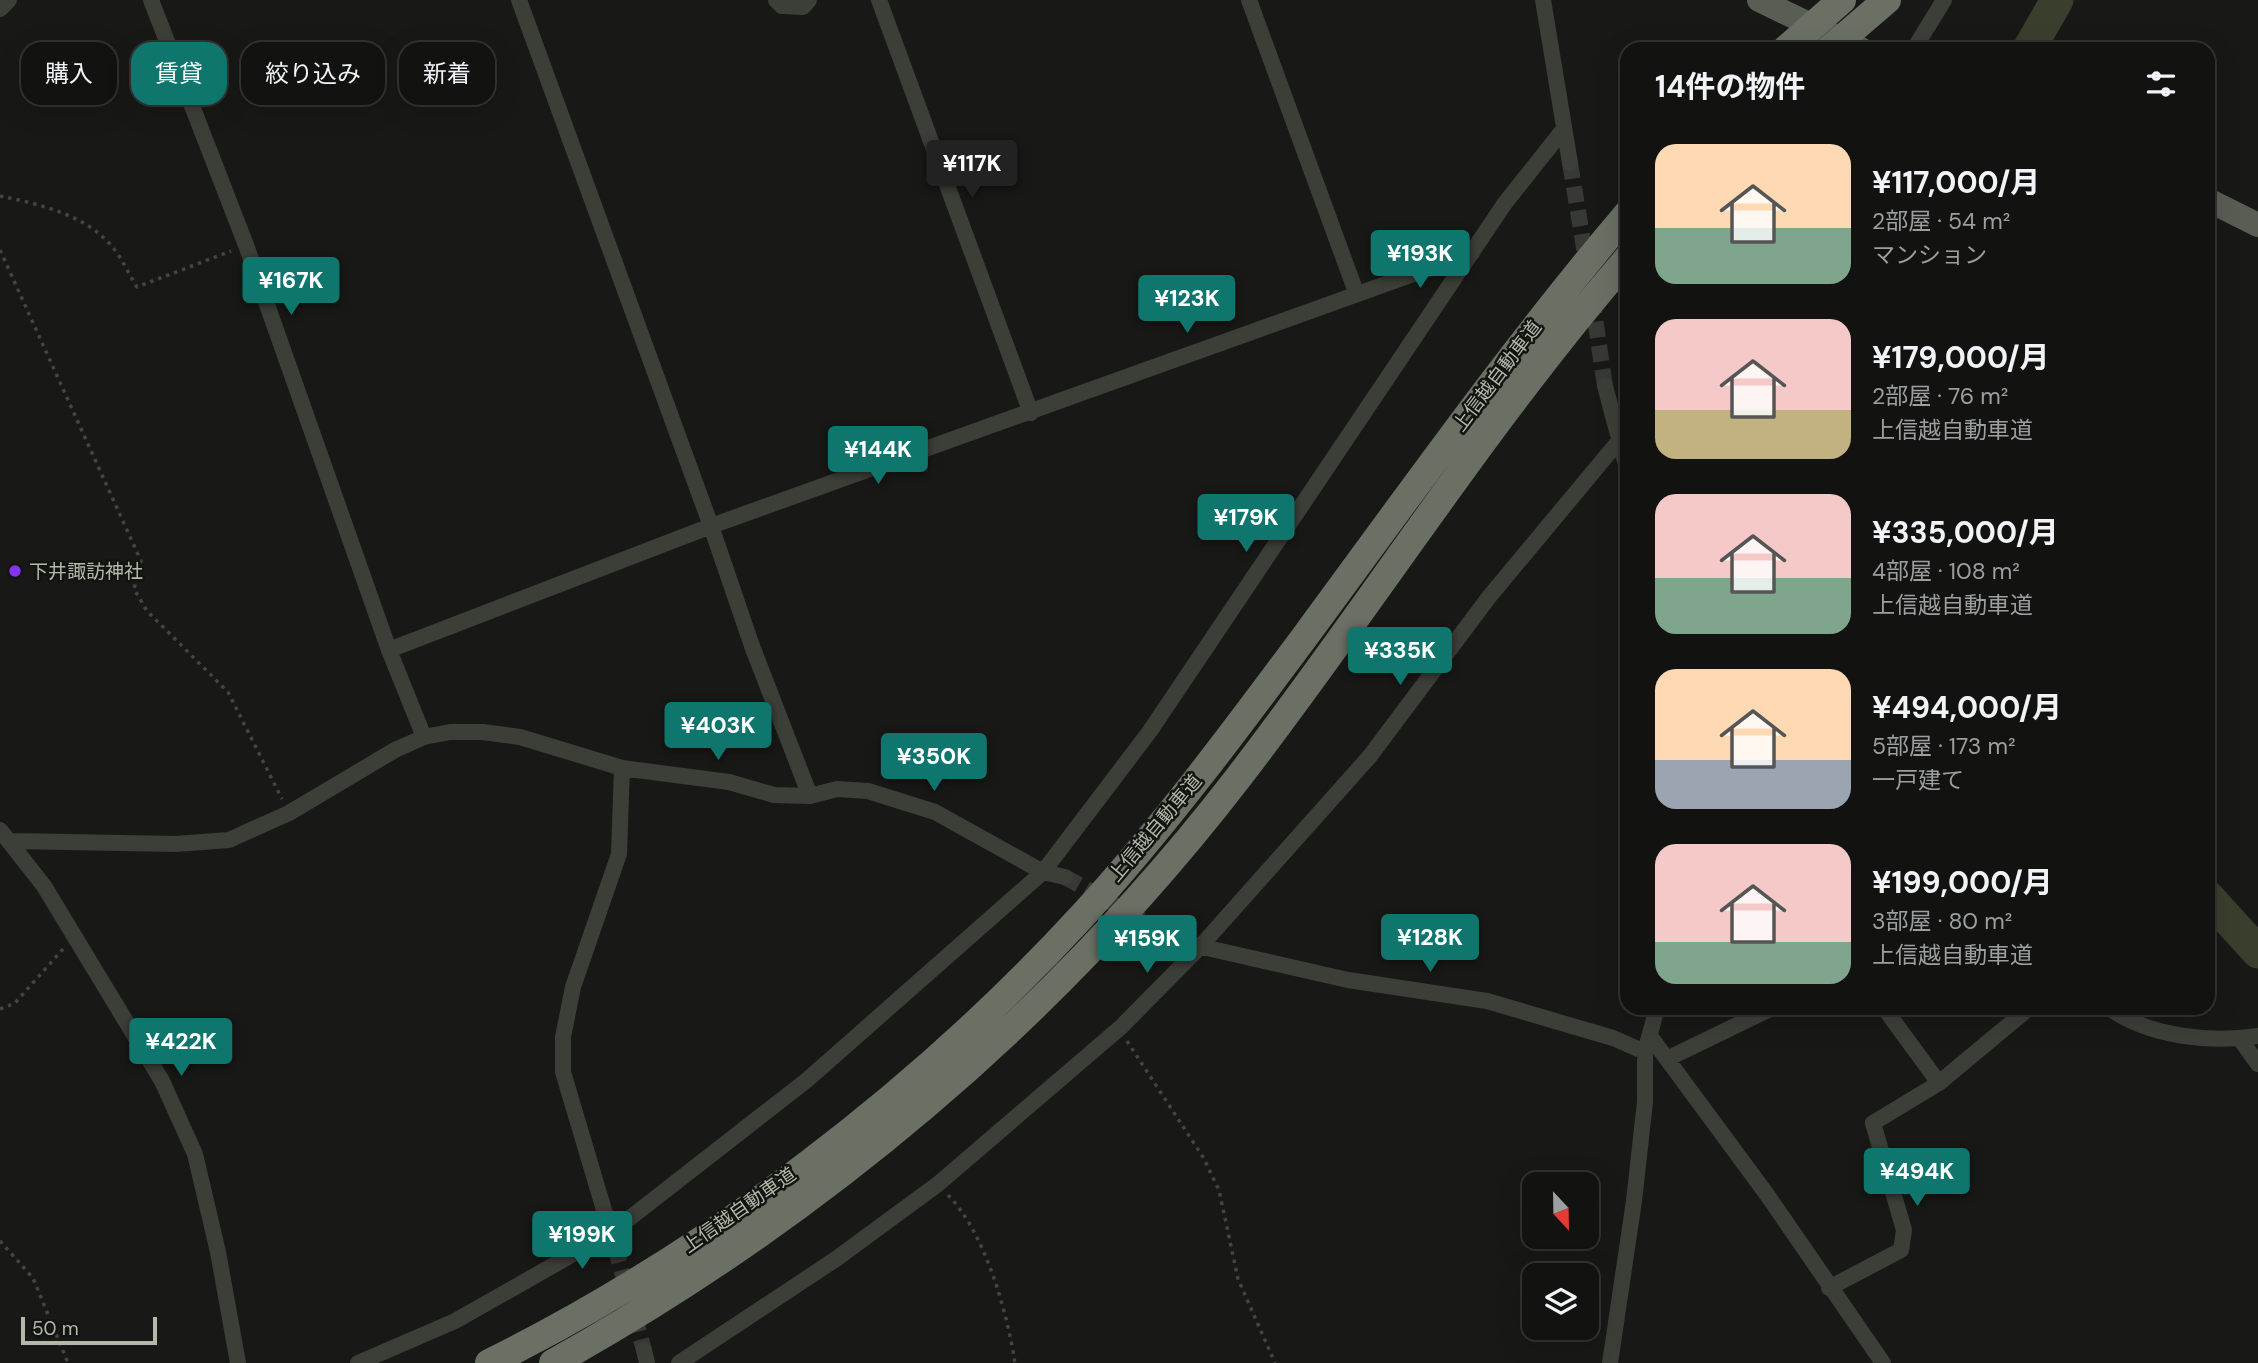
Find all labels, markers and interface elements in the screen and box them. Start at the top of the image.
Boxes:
chip: 購入 [21,42,117,105]
chip: 賃貸 [131,42,227,105]
chip: 絞り込み [241,42,385,105]
chip: 新着 [399,42,495,105]
icon: filters [2142,65,2180,103]
text: 14件の物件 [1655,67,1805,106]
pin: ¥117K [923,140,1021,200]
text: ¥117K [942,148,1002,178]
text: ¥117,000/月 [1872,163,2040,202]
icon: home [1711,172,1795,256]
text: 2部屋 · 54 m² [1872,206,2010,236]
pin: ¥193K [1371,230,1469,290]
text: ¥193K [1387,238,1453,268]
text: マンション [1872,240,1987,270]
pin: ¥167K [242,258,340,317]
text: ¥167K [258,265,324,295]
pin: ¥123K [1138,276,1236,335]
text: ¥123K [1154,283,1220,313]
street label: 上信越自動車道 [1447,315,1547,437]
text: ¥179,000/月 [1872,338,2050,377]
icon: home [1711,347,1795,431]
text: 2部屋 · 76 m² [1872,381,2008,411]
text: 上信越自動車道 [1872,415,2033,445]
pin: ¥144K [829,426,927,486]
text: ¥144K [844,434,912,464]
pin: ¥179K [1197,494,1295,554]
text: ¥179K [1213,502,1279,532]
text: ¥335,000/月 [1872,513,2059,552]
icon: home [1711,522,1795,606]
text: 4部屋 · 108 m² [1872,556,2020,586]
place label: 下井諏訪神社 [29,559,143,584]
marker: 下井諏訪神社 [7,563,23,579]
text: 上信越自動車道 [1872,590,2033,620]
pin: ¥335K [1351,628,1449,687]
text: ¥335K [1364,635,1436,665]
text: ¥494,000/月 [1872,688,2062,727]
icon: home [1711,697,1795,781]
pin: ¥403K [669,702,767,762]
text: ¥403K [681,710,755,740]
text: 5部屋 · 173 m² [1872,731,2015,761]
pin: ¥350K [885,734,983,793]
text: ¥350K [897,741,971,771]
text: 一戸建て [1872,765,1964,795]
street label: 上信越自動車道 [1103,769,1207,887]
text: ¥199,000/月 [1872,863,2053,902]
icon: home [1711,872,1795,956]
text: 3部屋 · 80 m² [1872,906,2012,936]
pin: ¥128K [1381,914,1479,974]
pin: ¥159K [1098,916,1196,975]
text: ¥128K [1397,922,1463,952]
text: ¥159K [1114,923,1180,953]
text: 上信越自動車道 [1872,940,2033,970]
pin: ¥422K [132,1018,230,1078]
text: ¥422K [145,1026,217,1056]
pin: ¥494K [1868,1148,1966,1208]
text: ¥494K [1880,1156,1954,1186]
street label: 上信越自動車道 [677,1162,801,1258]
north arrow [1522,1172,1600,1250]
map controls [1522,1172,1599,1340]
pin: ¥199K [533,1212,631,1271]
text: ¥199K [548,1219,616,1249]
button: layers [1522,1263,1599,1340]
scale bar [21,1314,158,1346]
text: 50 m [32,1316,79,1341]

